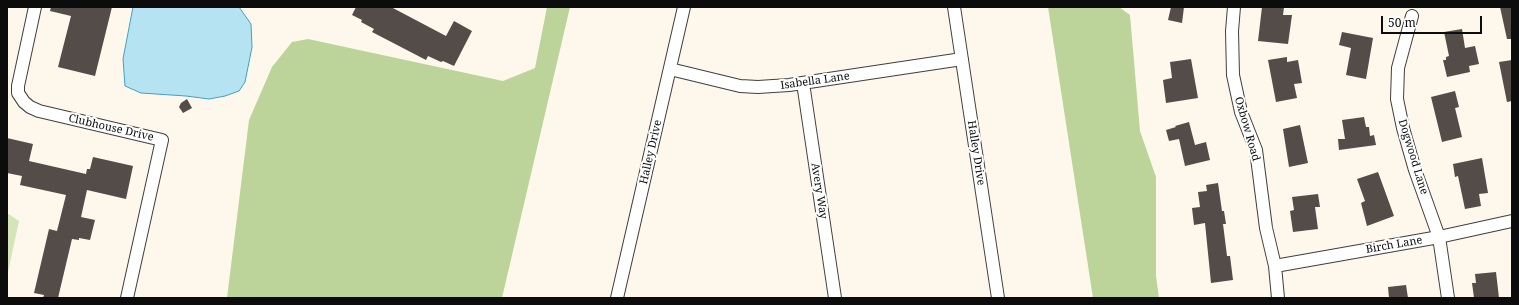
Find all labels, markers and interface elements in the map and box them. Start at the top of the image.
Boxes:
scale bar [1383,8,1484,34]
text: 50 m [1388,14,1416,31]
street label: Isabella Lane [780,70,850,92]
street label: Oxbow Road [1231,95,1263,163]
street label: Clubhouse Drive [67,112,155,144]
street label: Dogwood Lane [1395,118,1431,196]
street label: Halley Drive [637,119,665,185]
street label: Halley Drive [964,120,988,186]
street label: Avery Way [808,162,830,220]
street label: Birch Lane [1365,234,1423,256]

